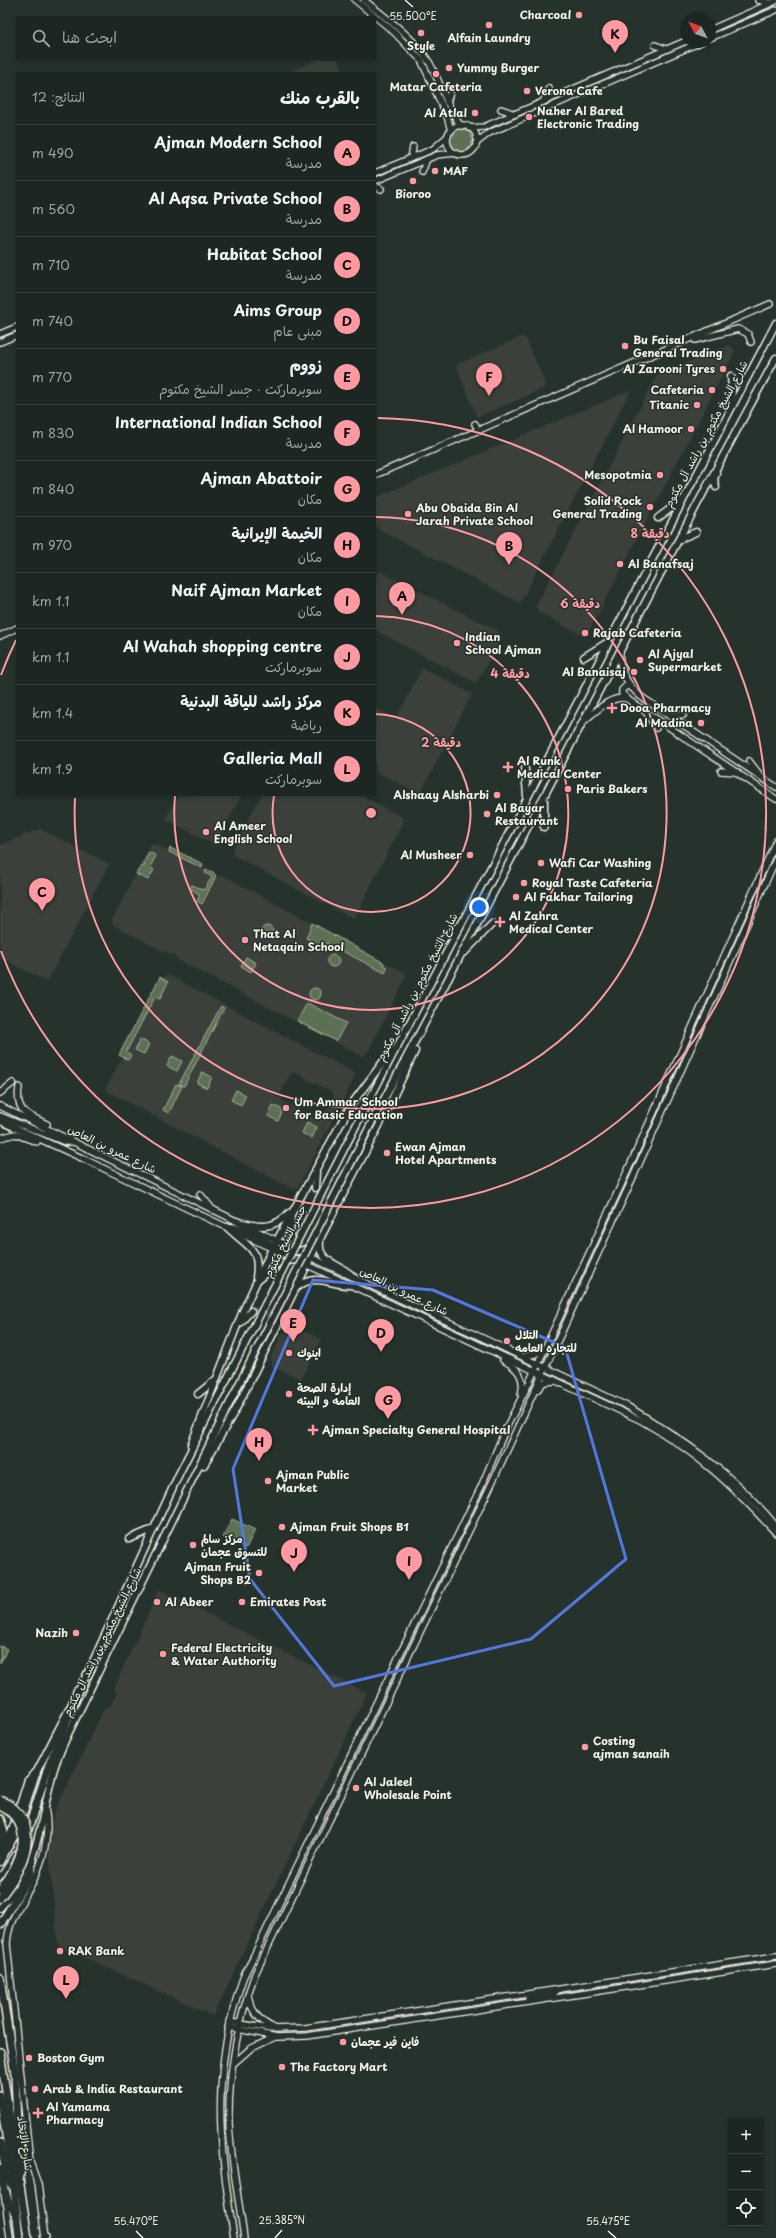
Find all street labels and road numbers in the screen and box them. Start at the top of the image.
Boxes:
street label: شارع الشيخ مكتوم بن راشد آل مكتوم [659,357,753,511]
street label: شارع الشيخ مكتوم بن راشد آل مكتوم [372,910,462,1064]
street label: شارع عمرو بن العاص [65,1120,159,1178]
street label: جسر الشيخ مكتوم [259,1202,311,1280]
street label: شارع عمرو بن العاص [357,1262,451,1320]
street label: شارع الشيخ مكتوم بن راشد آل مكتوم [58,1564,146,1720]
street label: شارع الإتحاد [12,2114,38,2172]

